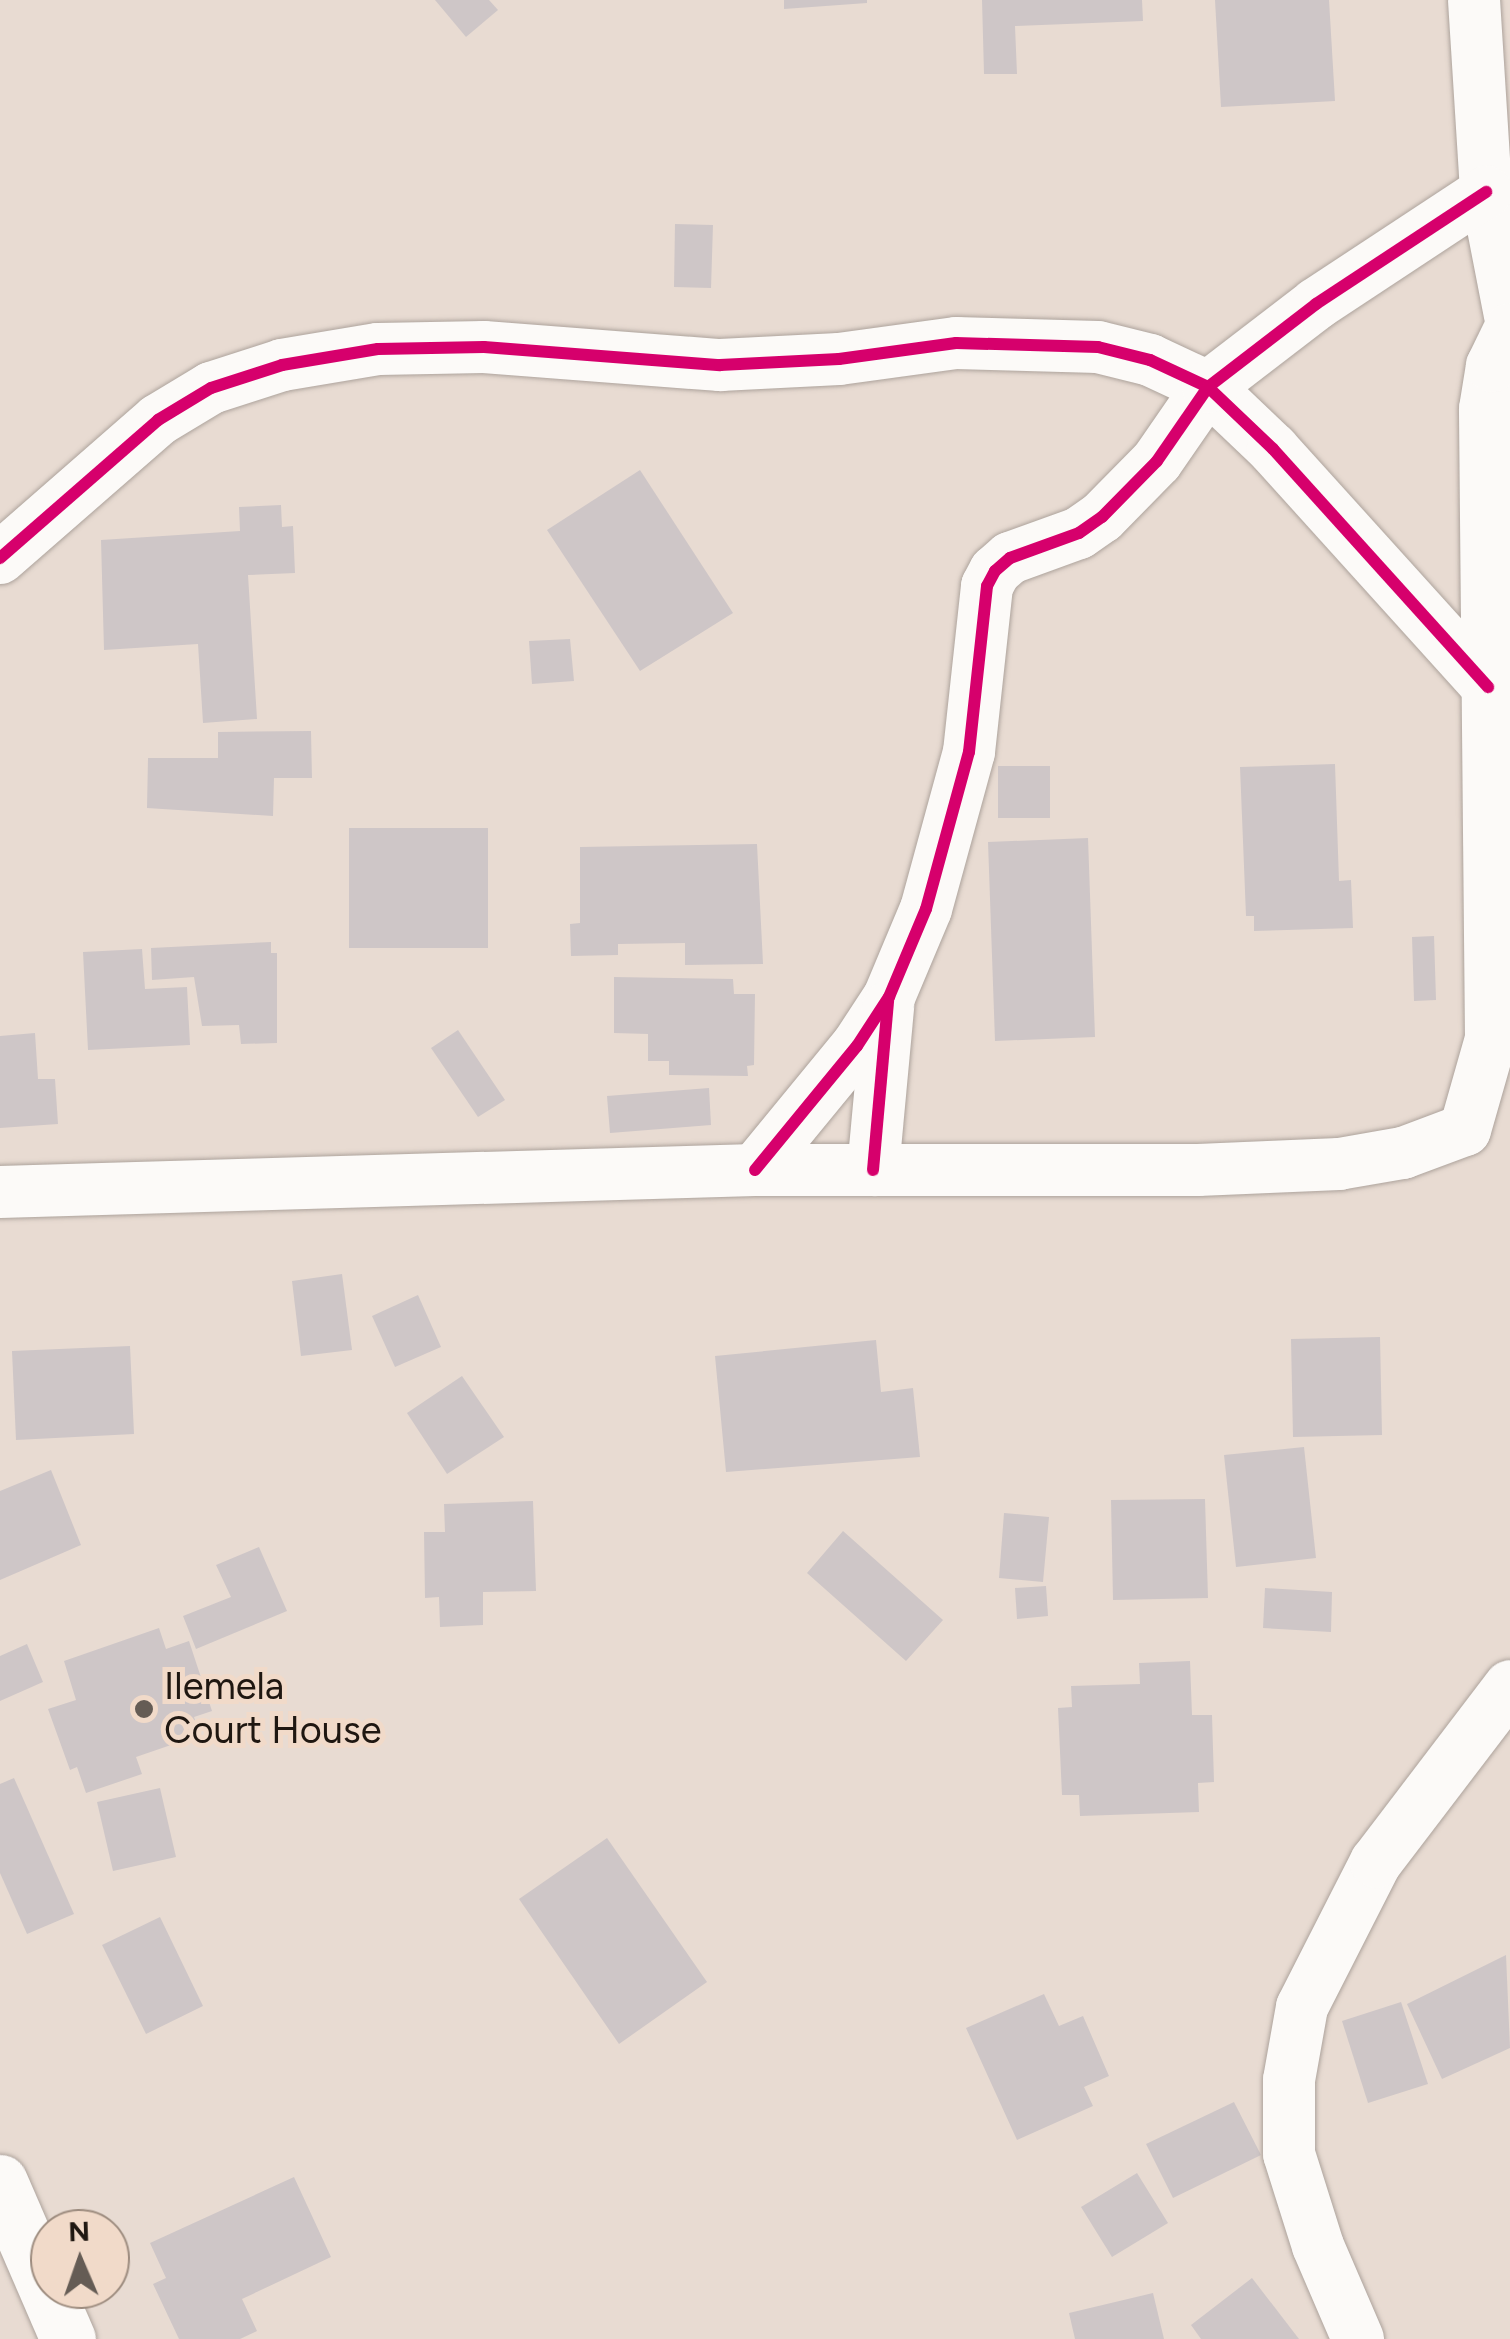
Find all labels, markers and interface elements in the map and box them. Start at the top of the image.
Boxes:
place label: Ilemela Court House [164,1664,381,1754]
marker: Ilemela Court House [133,1698,155,1720]
north arrow [30,2209,130,2309]
text: N [68,2214,90,2248]

